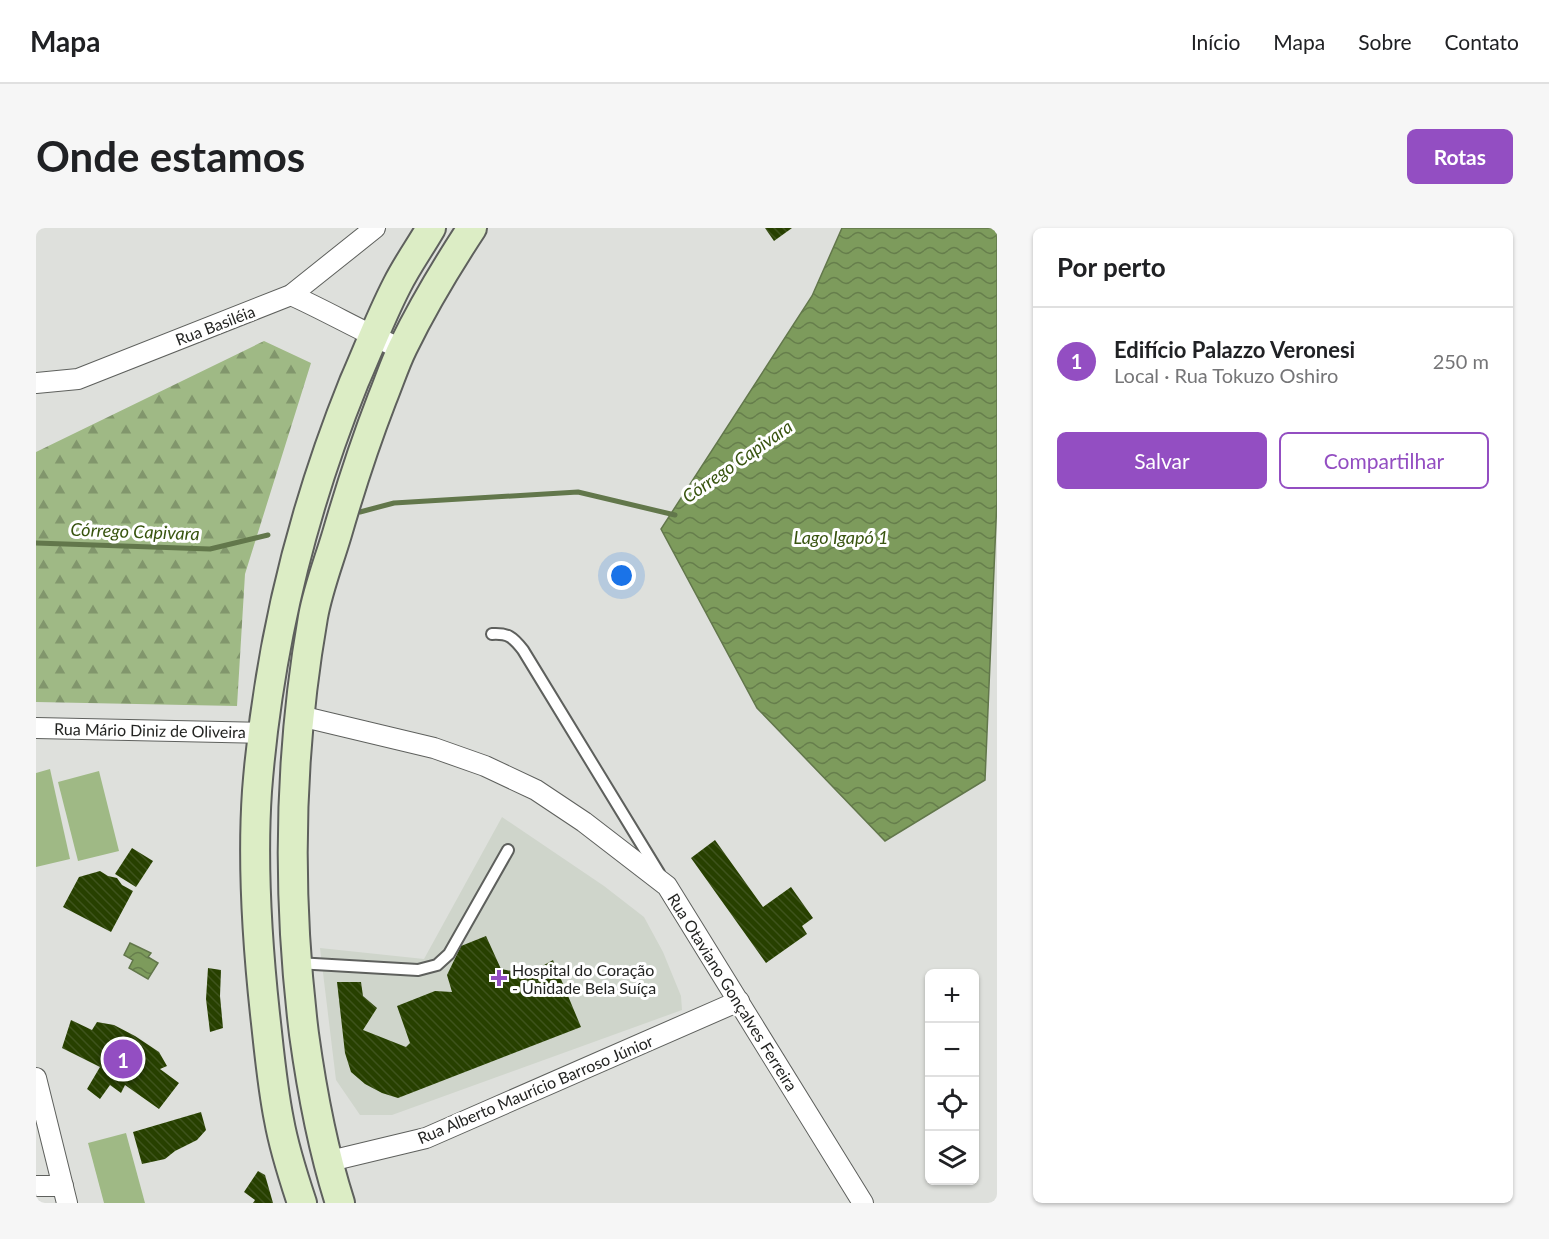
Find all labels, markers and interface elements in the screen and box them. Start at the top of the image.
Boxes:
text: Mapa [30,24,100,58]
text: Início [1191,29,1240,54]
text: Mapa [1273,29,1325,54]
text: Sobre [1358,29,1411,54]
text: Contato [1444,29,1519,54]
button: Rotas [1407,129,1513,184]
text: Onde estamos [36,131,305,181]
text: Por perto [1057,251,1166,283]
street label: Rua Basiléia [173,301,257,349]
text: Edifício Palazzo Veronesi [1114,336,1355,363]
text: 1 [1071,349,1082,373]
text: 250 m [1433,349,1489,373]
text: Local · Rua Tokuzo Oshiro [1114,363,1338,387]
water label: Córrego Capivara [678,415,796,507]
button: Salvar [1057,432,1267,489]
button: Compartilhar [1279,432,1489,489]
water label: Córrego Capivara [70,518,200,544]
water label: Lago Igapó 1 [793,526,889,548]
your location [607,561,636,590]
street label: Rua Mário Diniz de Oliveira [54,719,246,741]
street label: Rua Otaviano Gonçalves Ferreira [664,890,802,1094]
place label: Hospital do Coração - Unidade Bela Suíça [512,960,656,997]
marker: Hospital do Coração - Unidade Bela Suíça [490,969,508,987]
map controls [925,969,979,1185]
button: + [925,969,979,1023]
button: − [925,1023,979,1077]
street label: Rua Alberto Maurício Barroso Júnior [414,1031,656,1147]
pin: 1 [104,1036,142,1082]
button: locate [925,1077,979,1131]
button: layers [925,1131,979,1185]

